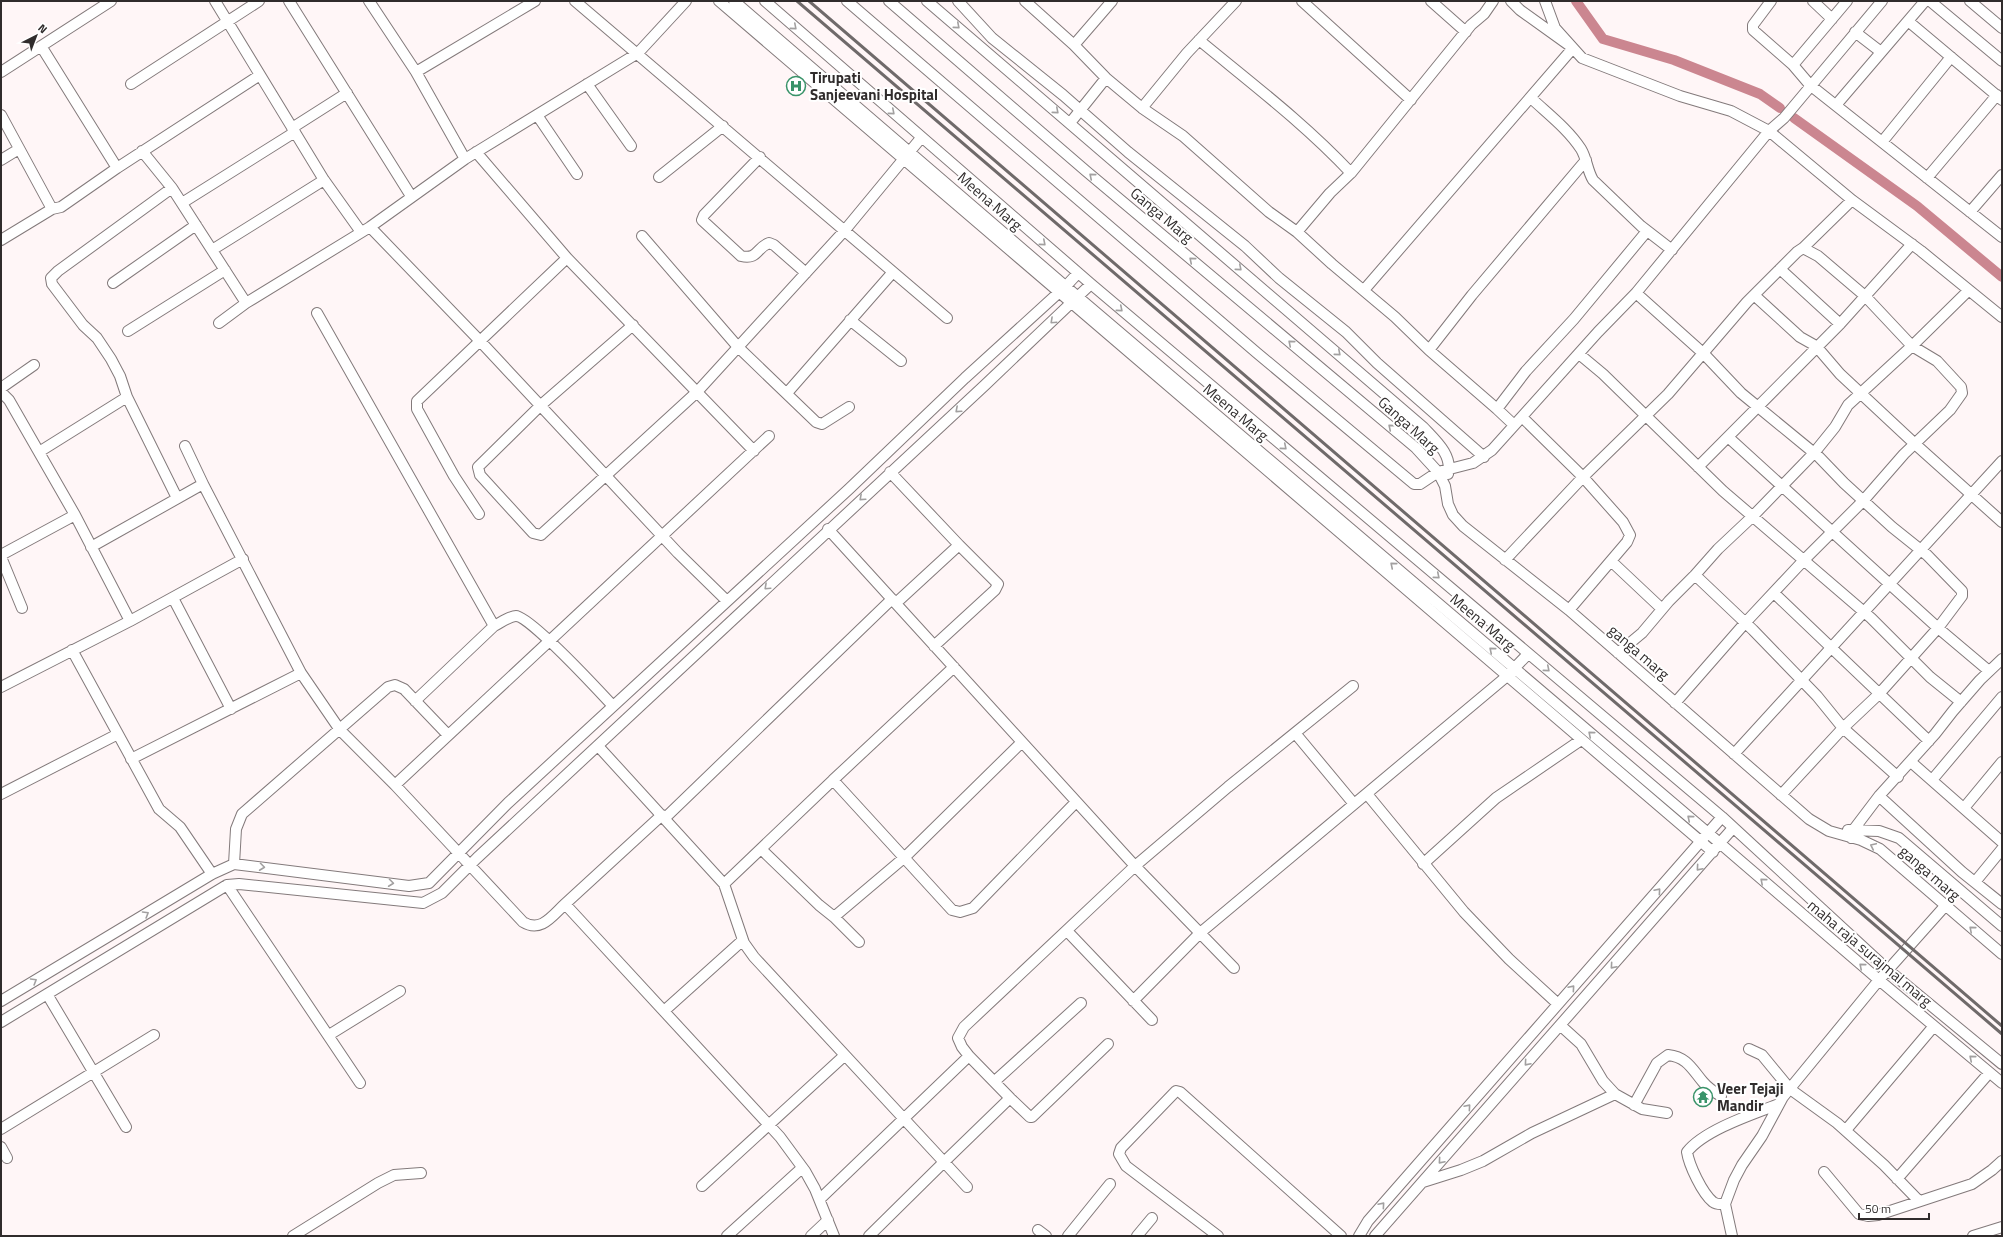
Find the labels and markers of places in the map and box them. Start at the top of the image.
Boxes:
place label: Tirupati Sanjeevani Hospital [810,66,938,106]
hospital icon: Tirupati Sanjeevani Hospital [785,75,807,97]
place label: Veer Tejaji Mandir [1717,1077,1784,1117]
temple icon: Veer Tejaji Mandir [1692,1086,1714,1108]

